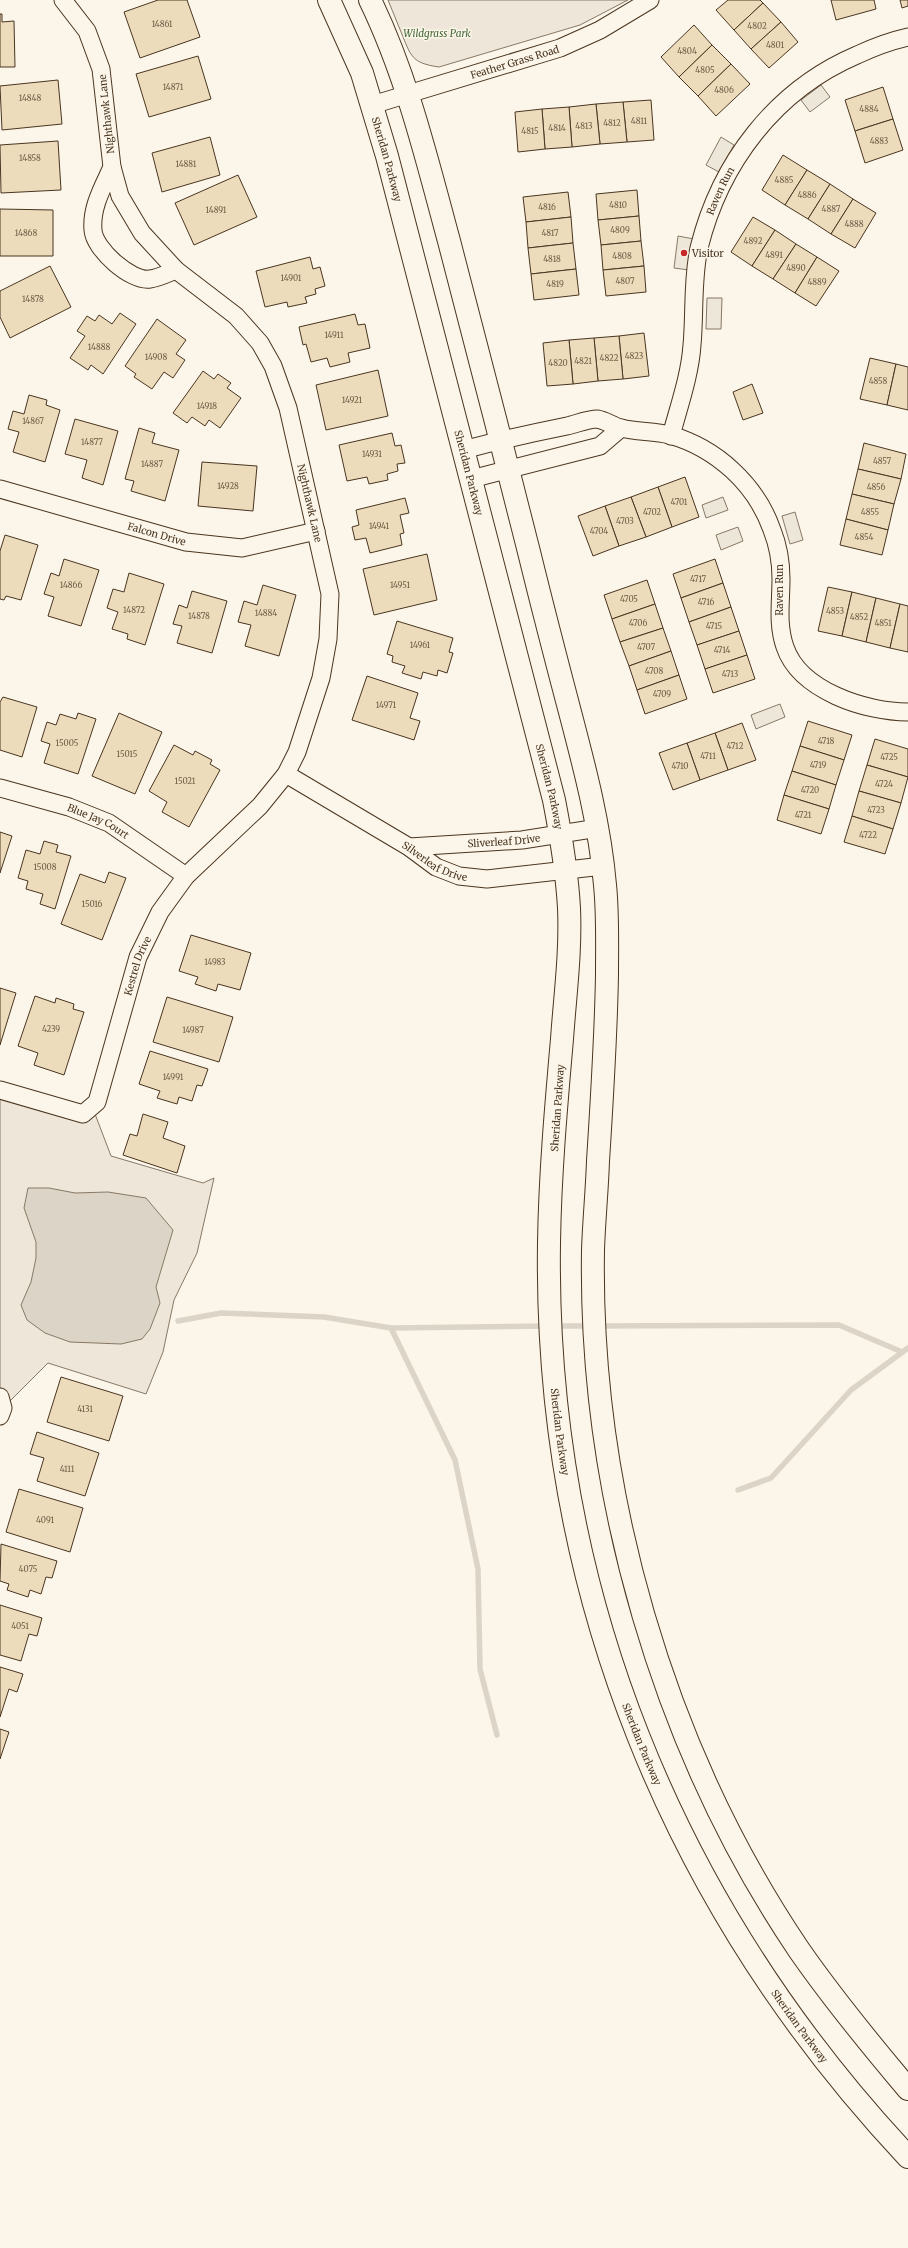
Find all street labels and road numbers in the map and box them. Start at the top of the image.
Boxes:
street label: Feather Grass Road [469,43,561,82]
street label: Nighthawk Lane [96,74,117,154]
street label: Sheridan Parkway [369,115,405,203]
street label: Raven Run [704,164,738,217]
street label: Sheridan Parkway [451,429,486,517]
street label: Nighthawk Lane [294,463,325,543]
street label: Falcon Drive [126,520,187,549]
street label: Raven Run [773,564,786,616]
street label: Sheridan Parkway [533,742,565,831]
street label: Blue Jay Court [65,801,131,842]
street label: Sliverleaf Drive [467,831,541,850]
street label: Silverleaf Drive [400,839,468,884]
street label: Kestrel Drive [121,934,154,997]
street label: Sheridan Parkway [548,1064,567,1152]
street label: Sheridan Parkway [548,1387,572,1476]
street label: Sheridan Parkway [619,1701,664,1788]
street label: Sheridan Parkway [768,1987,831,2066]

